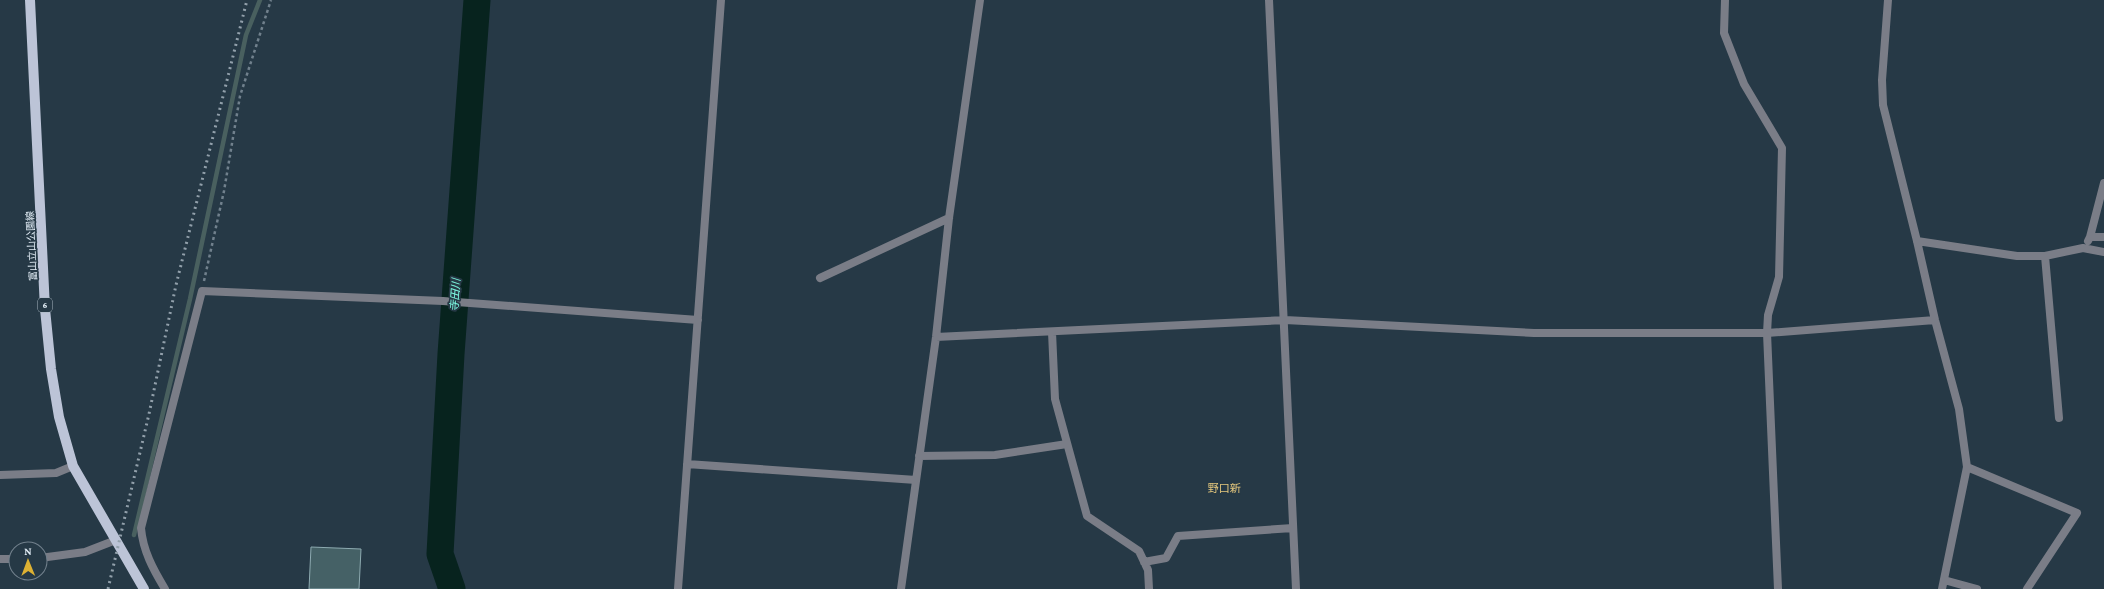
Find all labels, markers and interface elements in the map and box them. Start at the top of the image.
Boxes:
street label: 富山立山公園線 [24,211,39,281]
water label: 寺田川 [448,277,462,312]
road number: 6 [38,298,52,312]
district label: 野口新 [1208,482,1241,494]
north arrow [8,541,48,581]
text: N [24,545,32,557]

